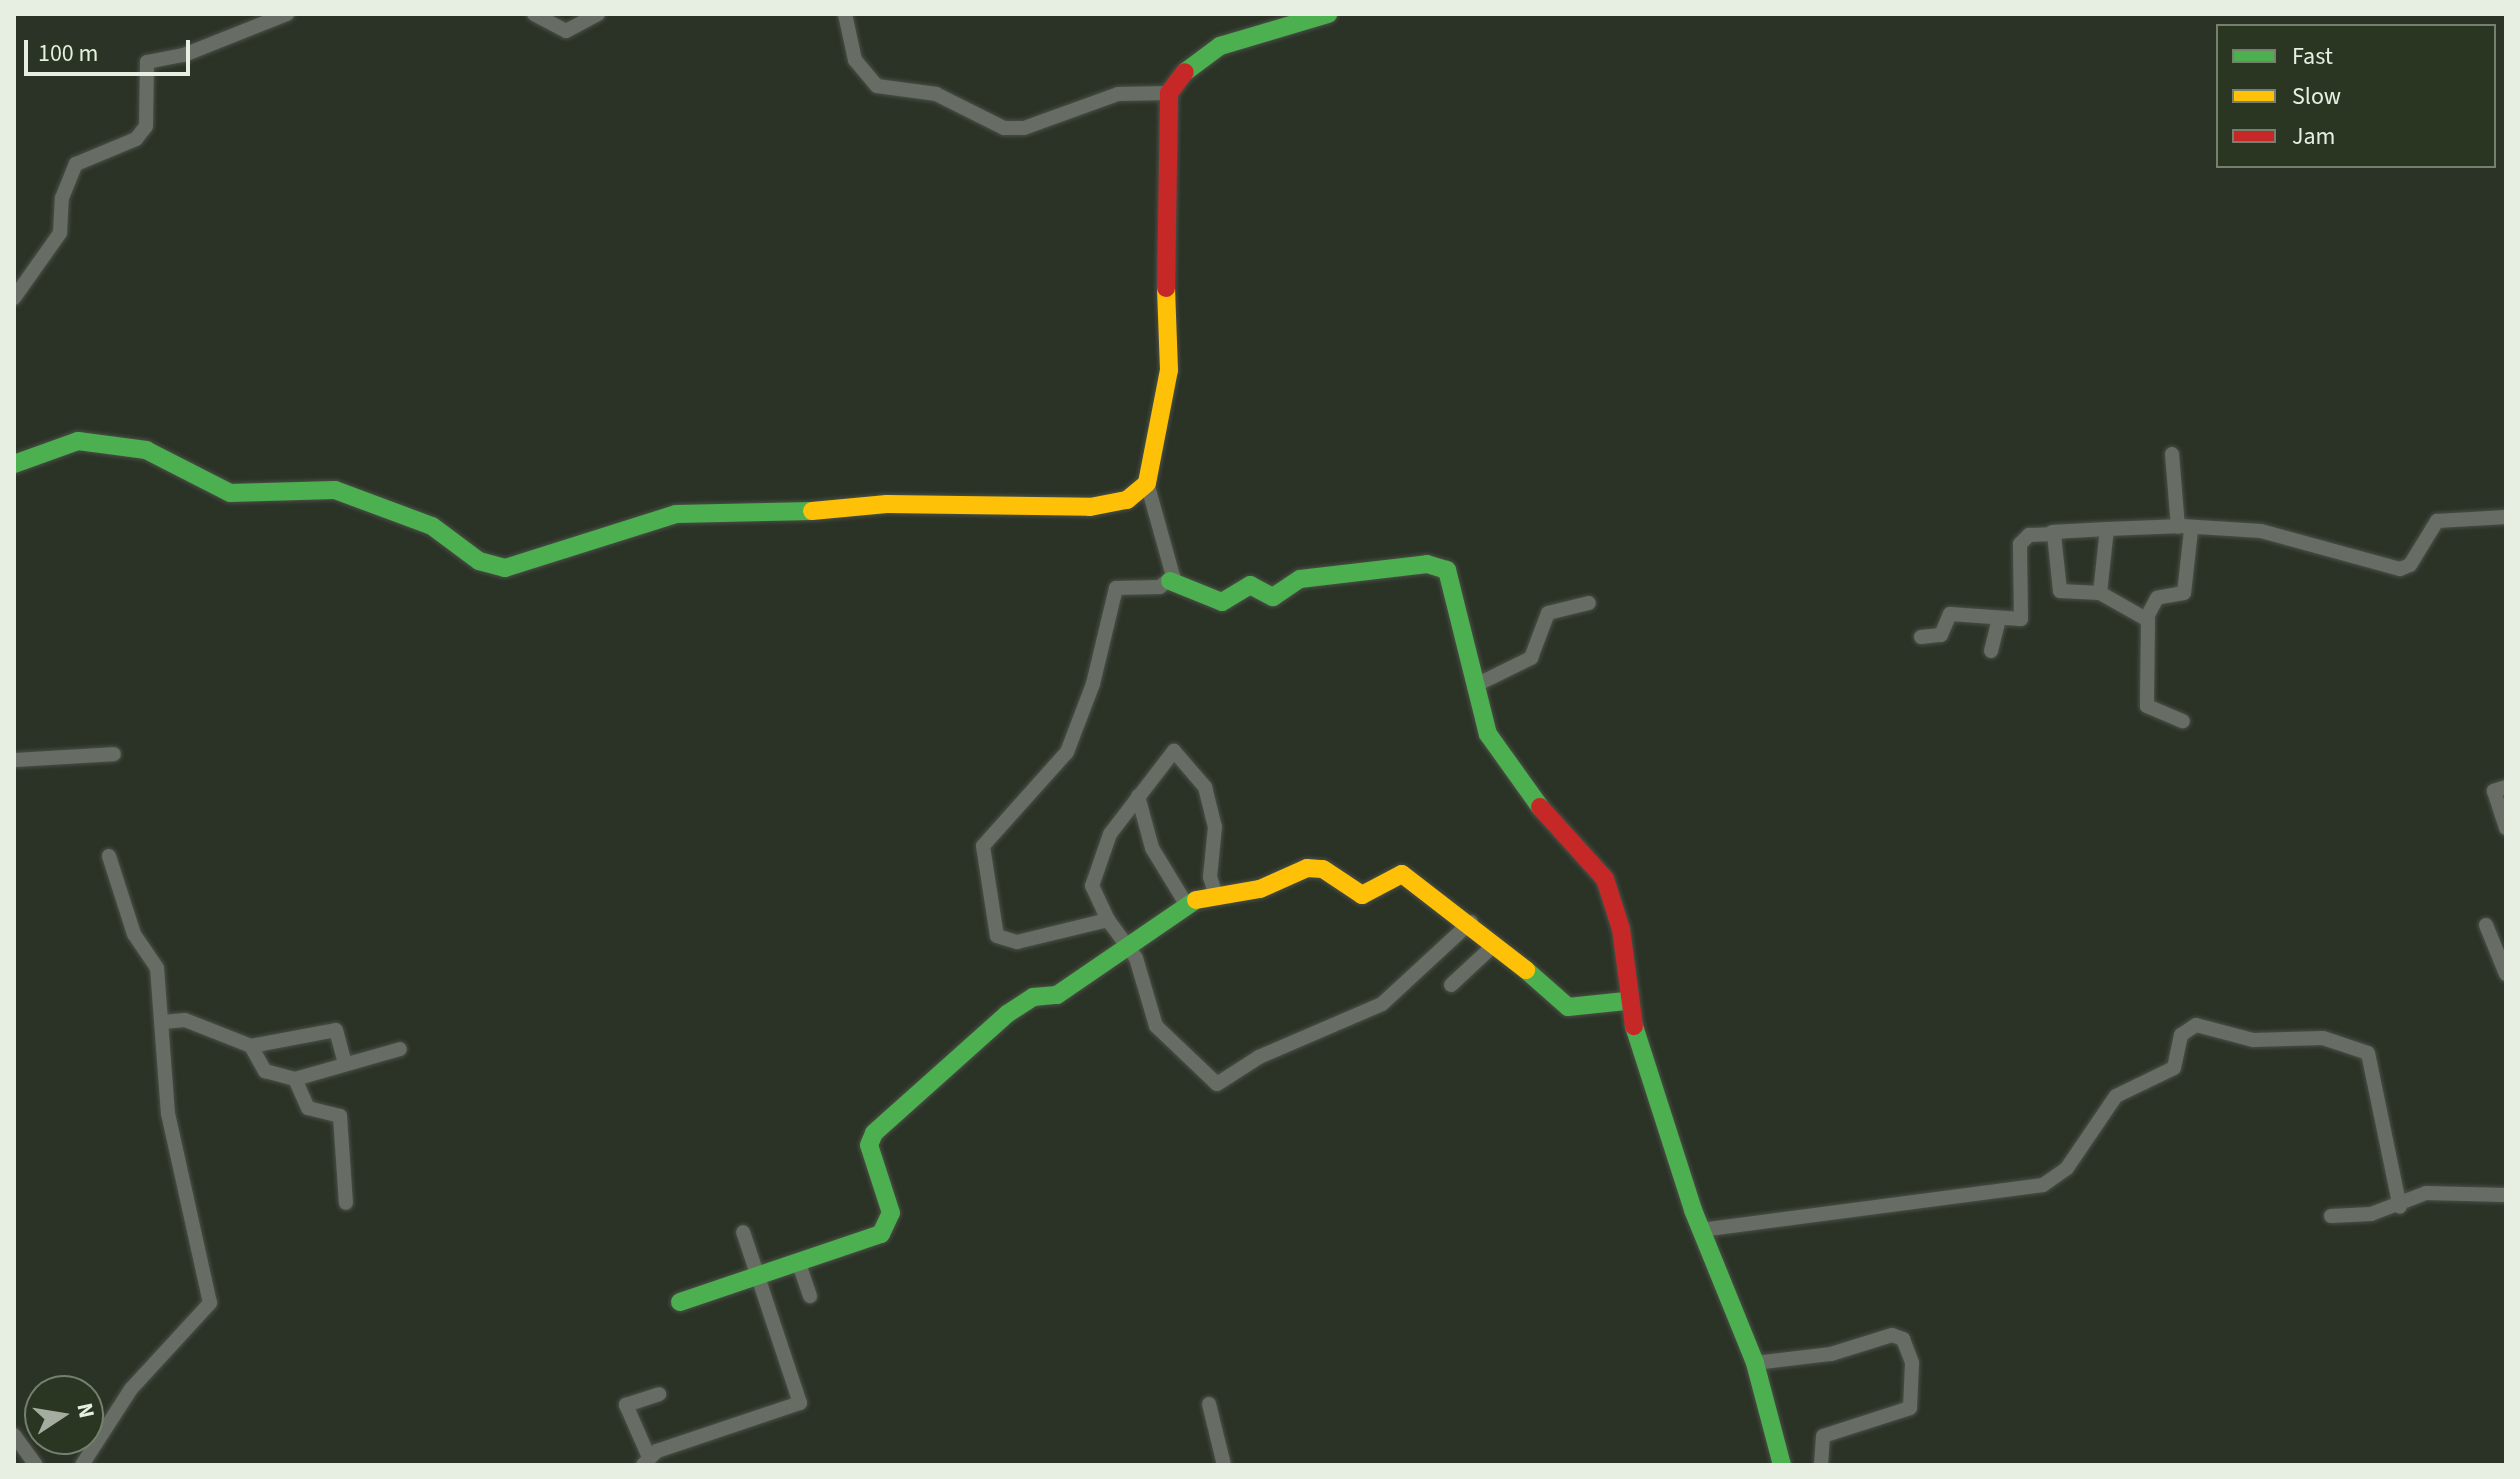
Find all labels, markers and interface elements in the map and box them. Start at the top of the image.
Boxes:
scale bar [28,24,194,74]
legend [2216,24,2496,168]
text: 100 m [38,36,98,71]
text: Fast [2292,39,2333,74]
text: Slow [2292,79,2341,114]
text: Jam [2292,119,2336,154]
north arrow [24,1375,104,1455]
text: N [68,1400,103,1421]

